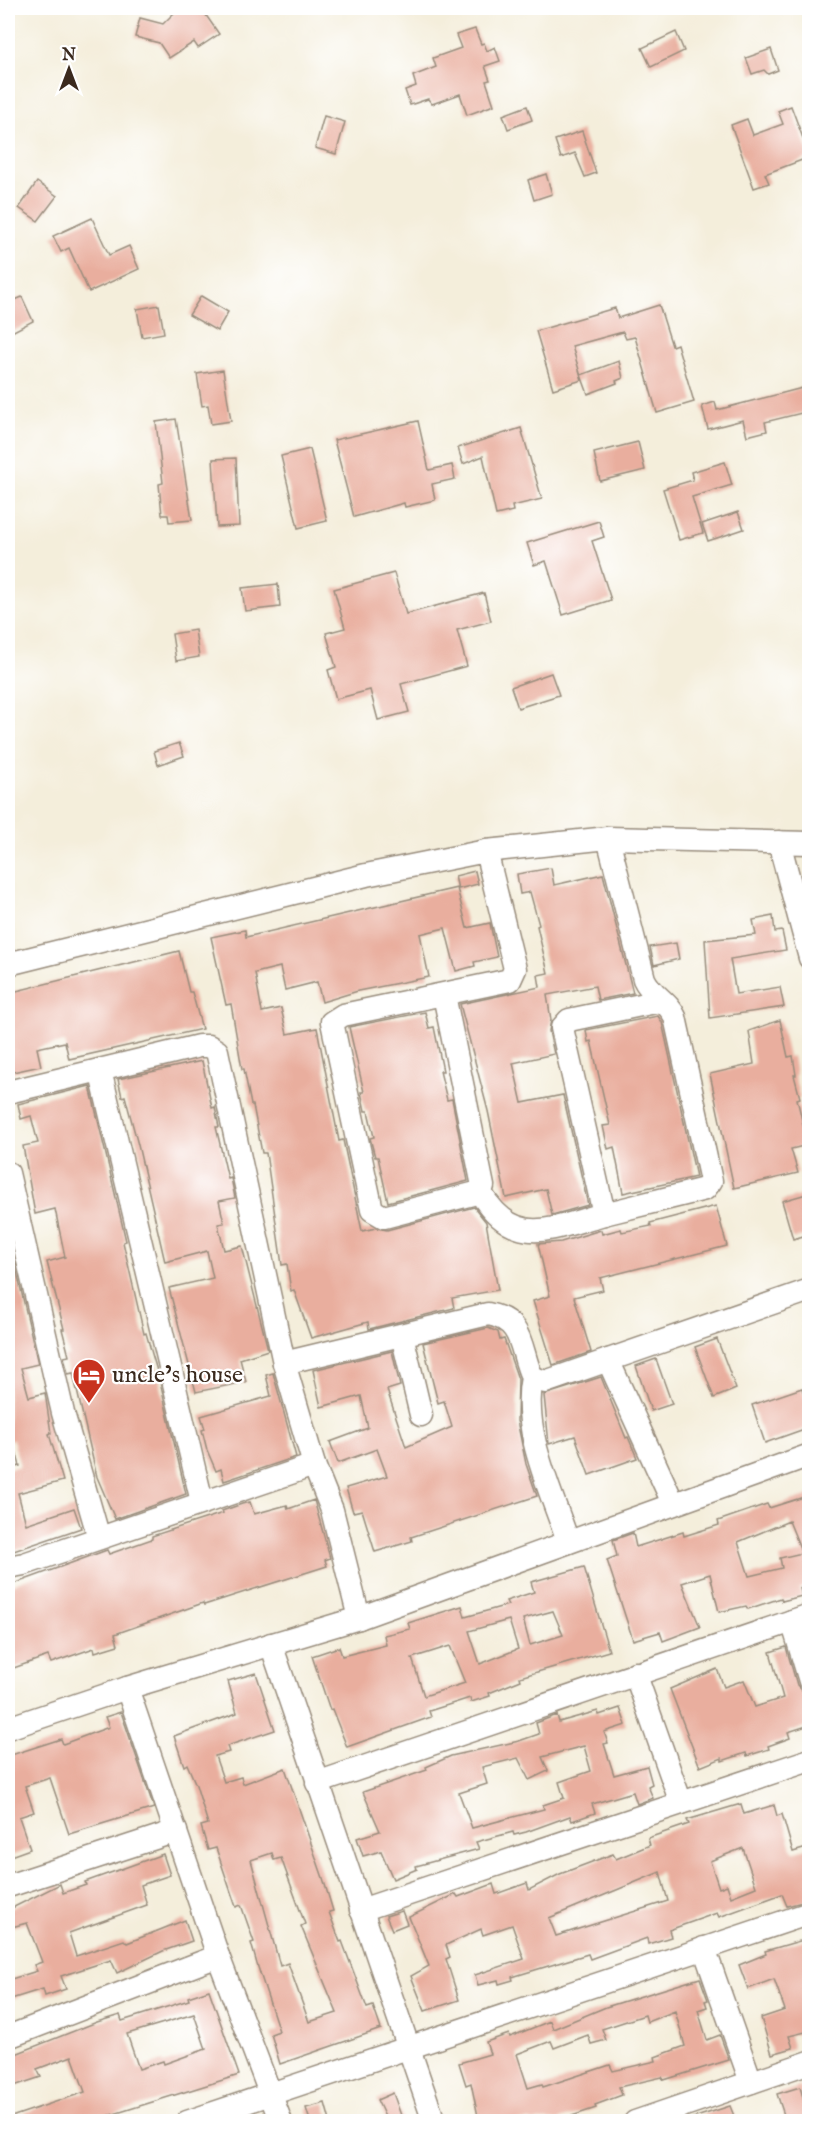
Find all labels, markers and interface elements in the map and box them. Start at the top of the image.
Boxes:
north arrow [39,39,99,99]
text: N [61,46,76,66]
hotel icon: uncle’s house [71,1357,107,1404]
place label: uncle’s house [112,1360,243,1391]

